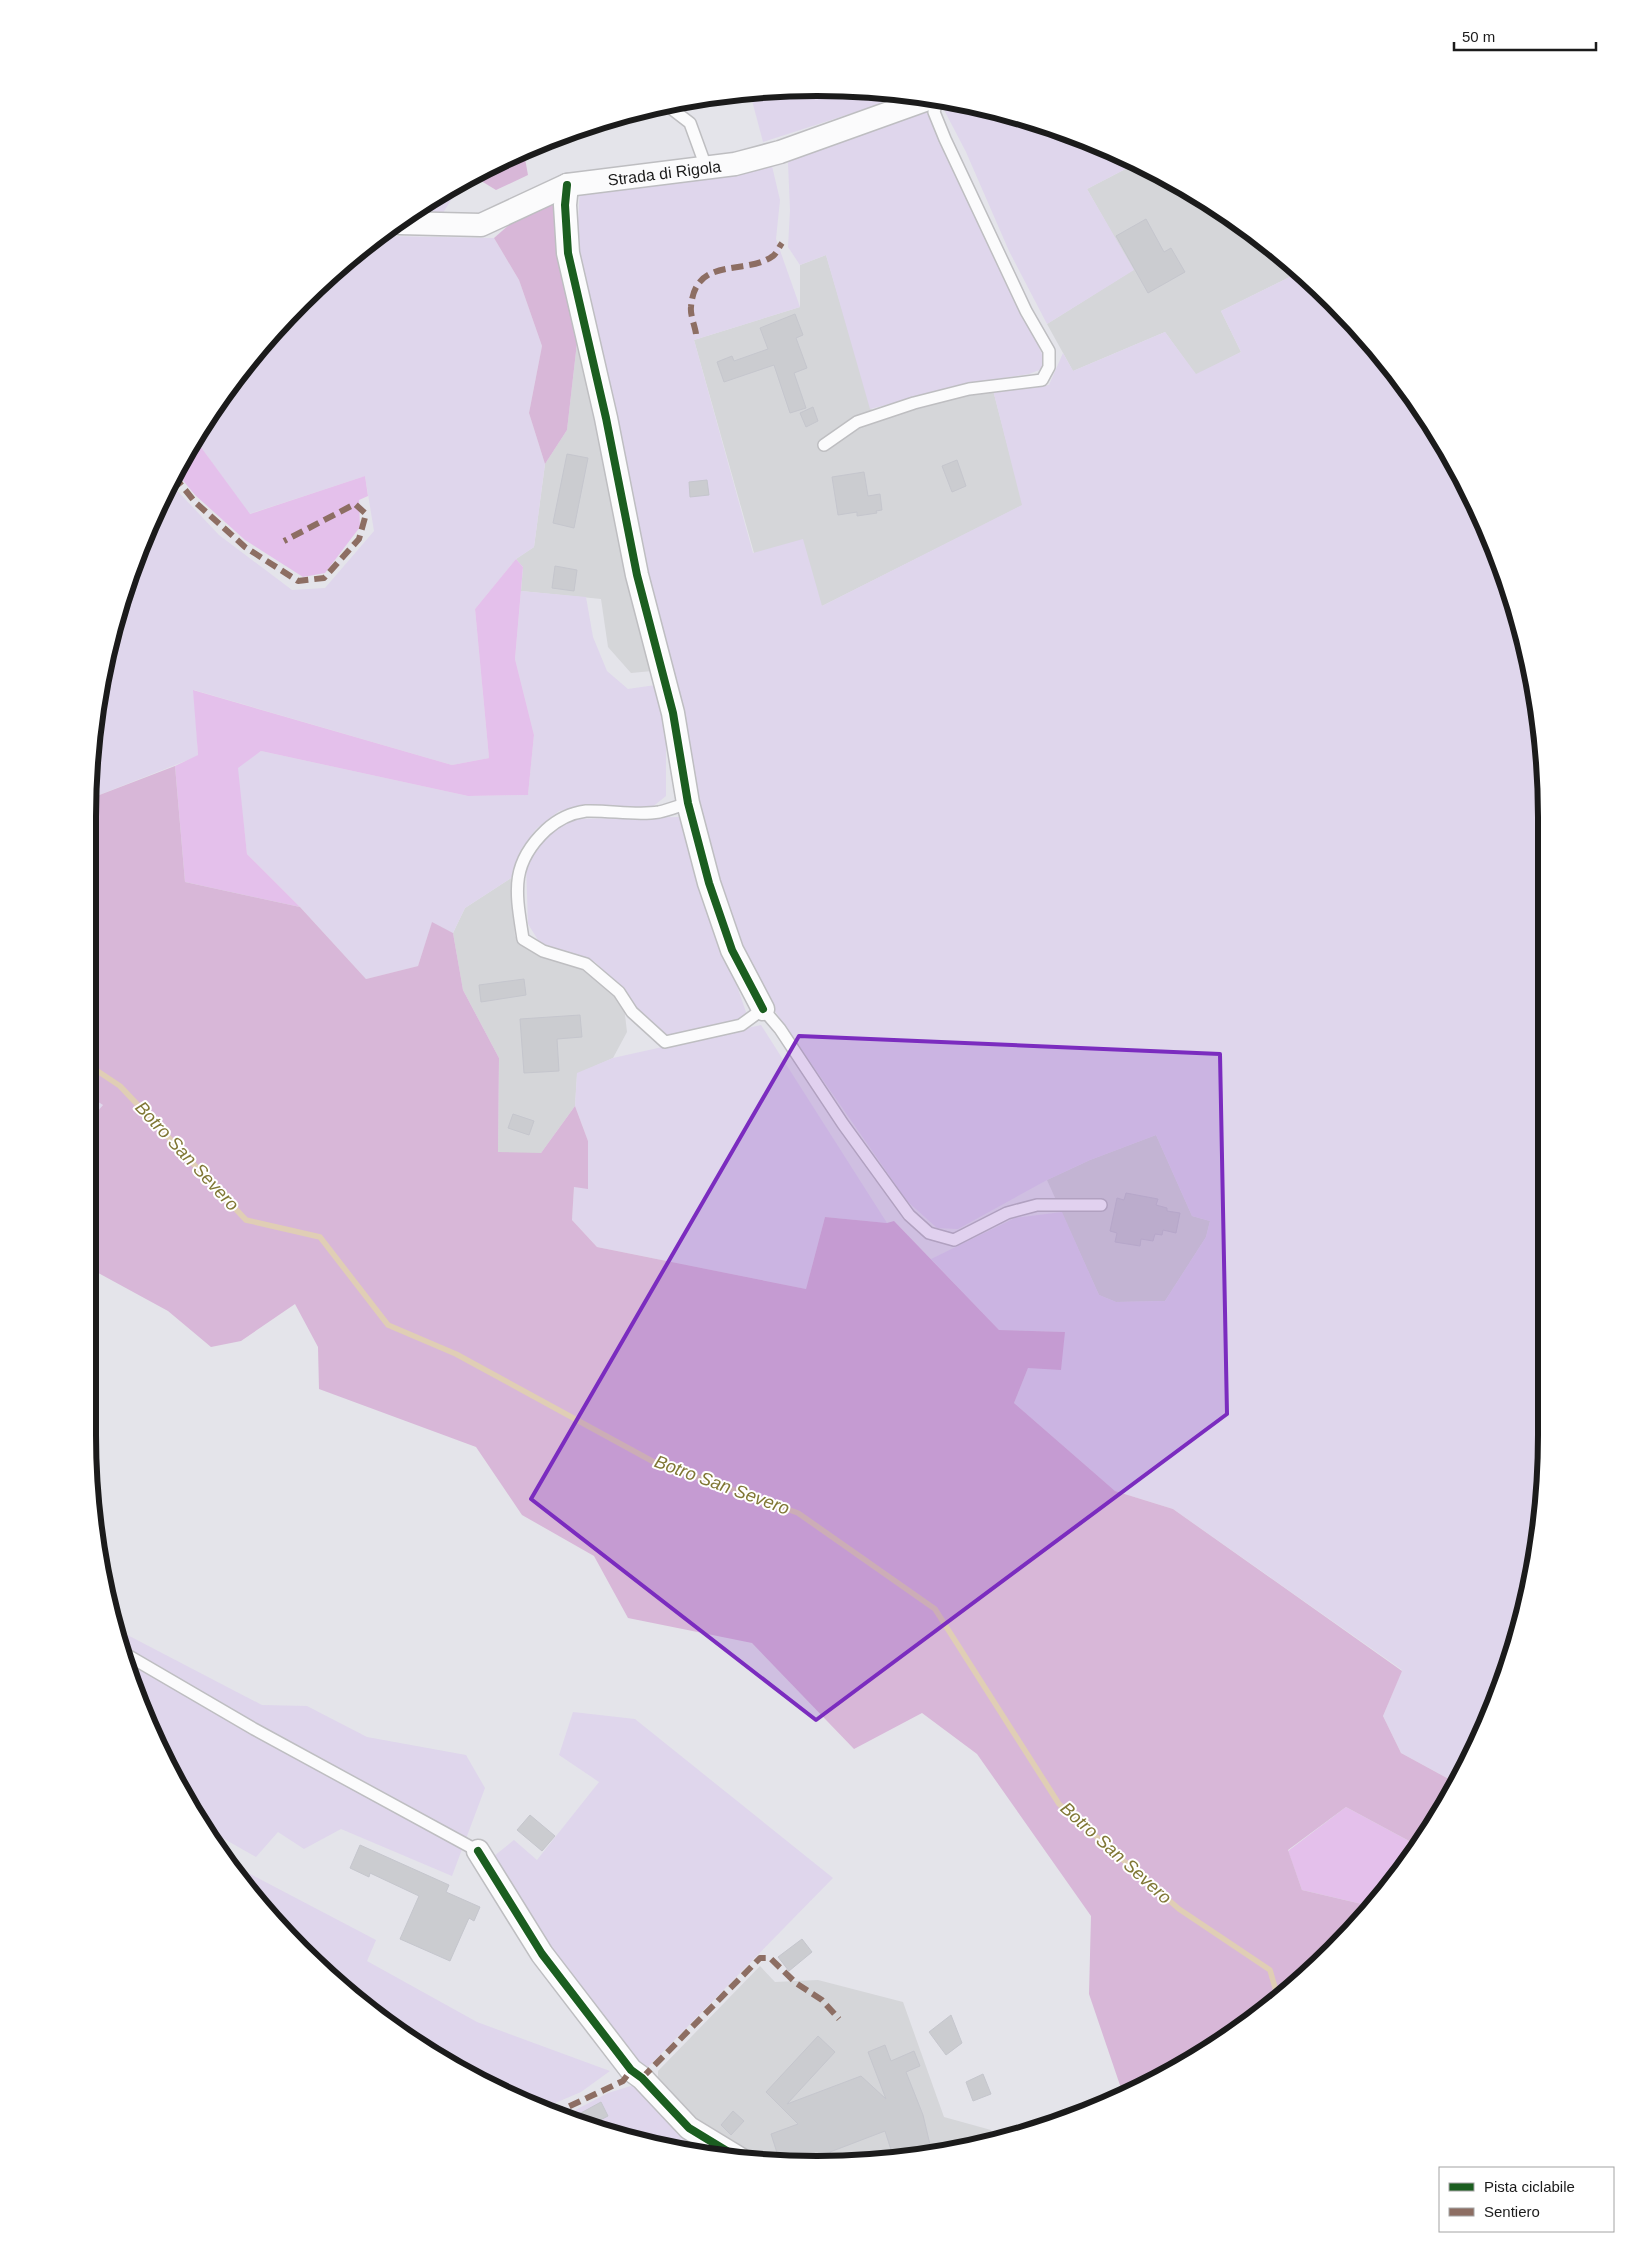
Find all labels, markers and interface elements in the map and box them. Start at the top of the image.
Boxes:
scale bar [1454,20,1596,52]
text: 50 m [1462,28,1495,45]
street label: Strada di Rigola [607,157,722,188]
water label: Botro San Severo [131,1097,243,1215]
water label: Botro San Severo [652,1451,792,1519]
water label: Botro San Severo [1057,1798,1175,1908]
legend [1439,2167,1614,2232]
text: Pista ciclabile [1484,2178,1575,2195]
text: Sentiero [1484,2203,1540,2220]

